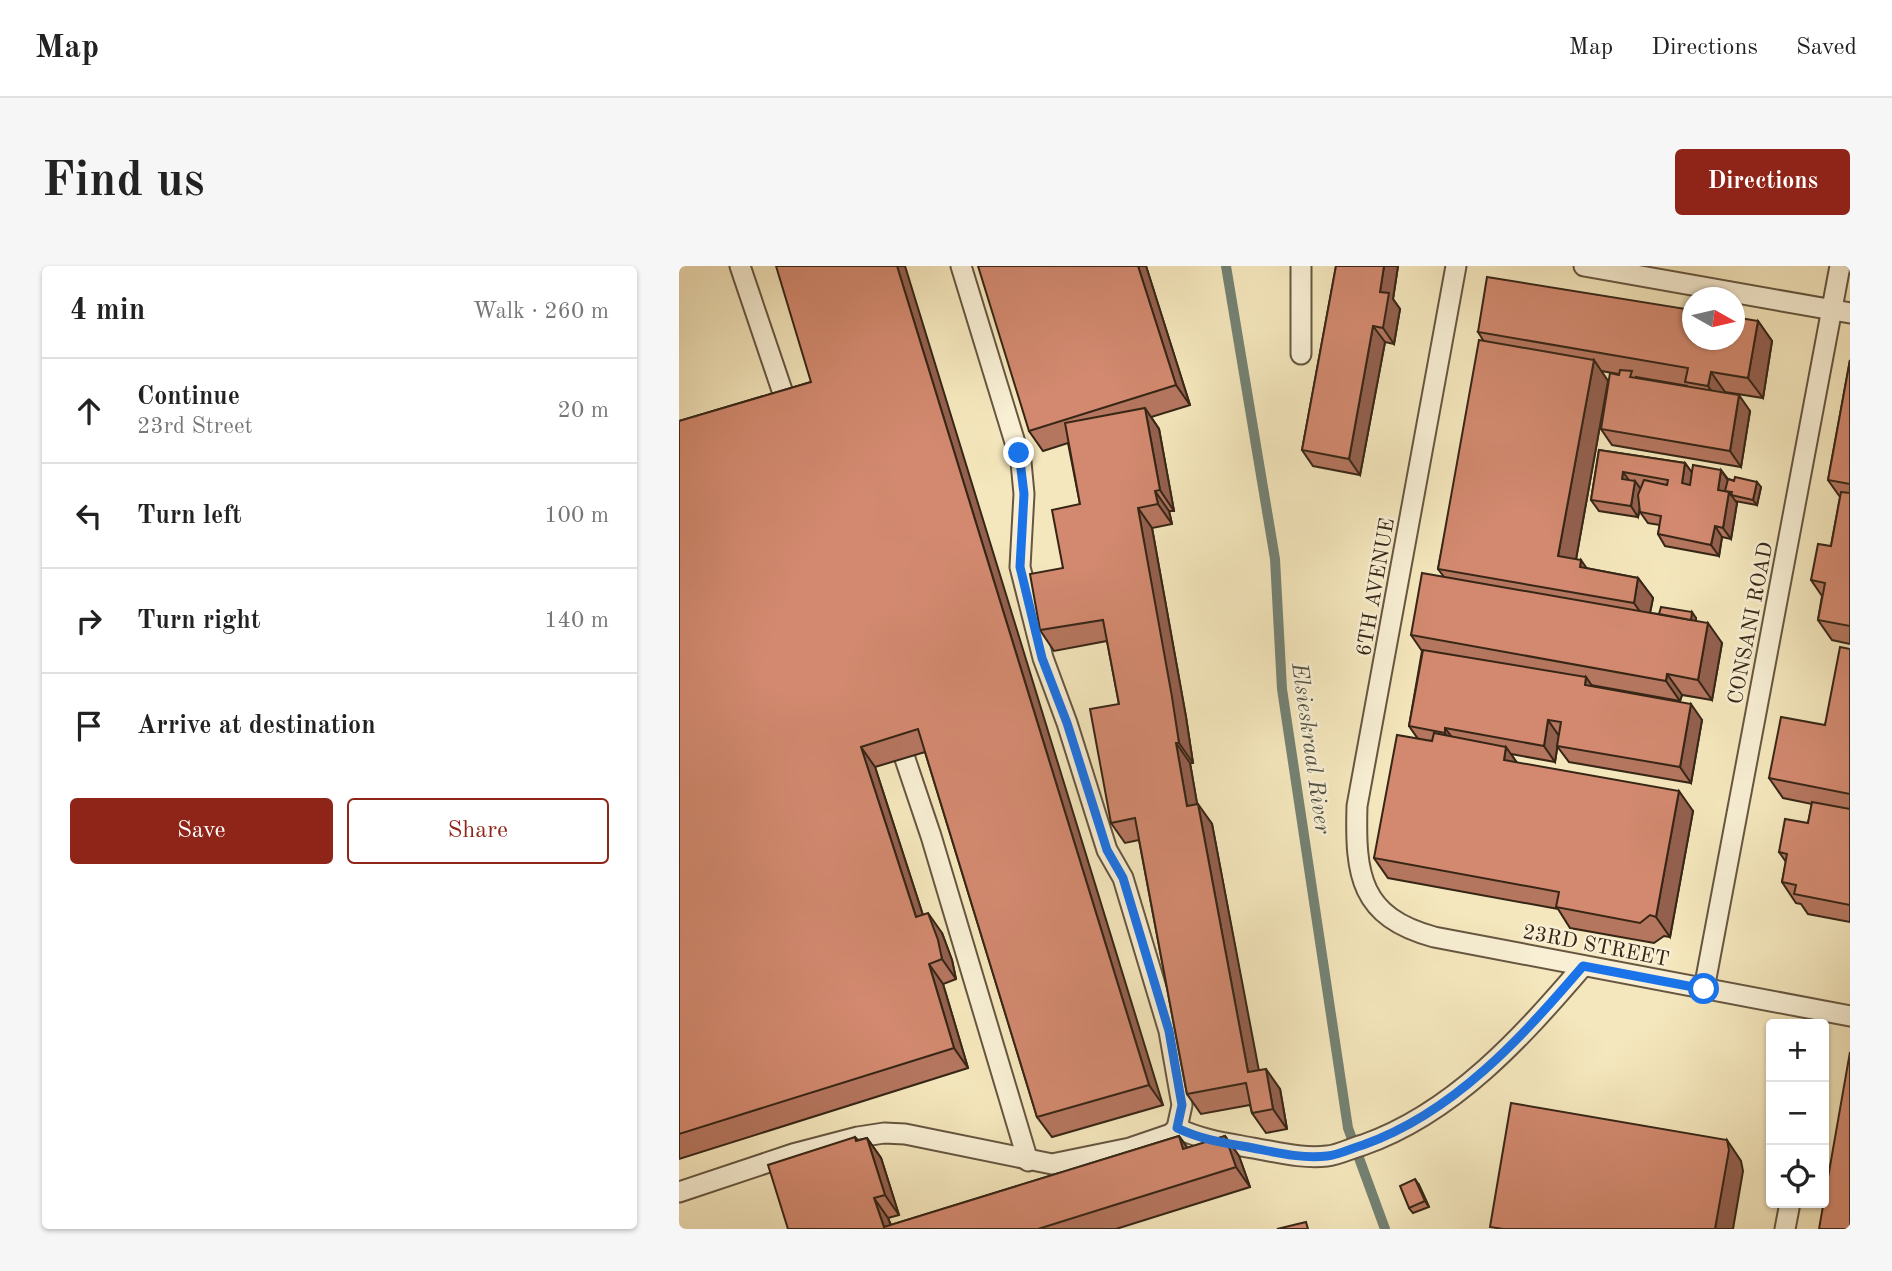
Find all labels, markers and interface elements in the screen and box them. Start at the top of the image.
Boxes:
text: Map [35,32,99,65]
text: Map [1569,36,1613,60]
text: Directions [1651,36,1758,60]
text: Saved [1796,36,1857,60]
button: Directions [1675,149,1850,215]
text: Find us [42,158,205,207]
north arrow [1682,287,1745,350]
text: 4 min [70,296,145,326]
text: Walk · 260 m [473,300,609,323]
text: Continue [137,384,240,410]
icon: ahead [70,392,108,430]
text: 20 m [558,399,609,422]
text: 23rd Street [137,415,253,438]
route end [1003,437,1034,468]
icon: left [70,497,108,535]
text: Turn left [137,503,242,529]
text: 100 m [544,504,609,527]
street label: 6TH AVENUE [1354,517,1399,658]
street label: CONSANI ROAD [1725,540,1777,706]
icon: right [70,602,108,640]
text: Turn right [137,608,260,634]
text: 140 m [544,609,609,632]
water label: Elsieskraal River [1287,660,1334,836]
icon: arrive [70,707,108,745]
text: Arrive at destination [137,713,376,739]
button: Save [70,798,333,864]
button: Share [347,798,609,864]
street label: 23RD STREET [1521,922,1671,971]
route start [1688,973,1719,1004]
map controls [1766,1019,1829,1208]
button: + [1766,1019,1829,1082]
button: − [1766,1082,1829,1145]
button: locate [1766,1145,1829,1208]

